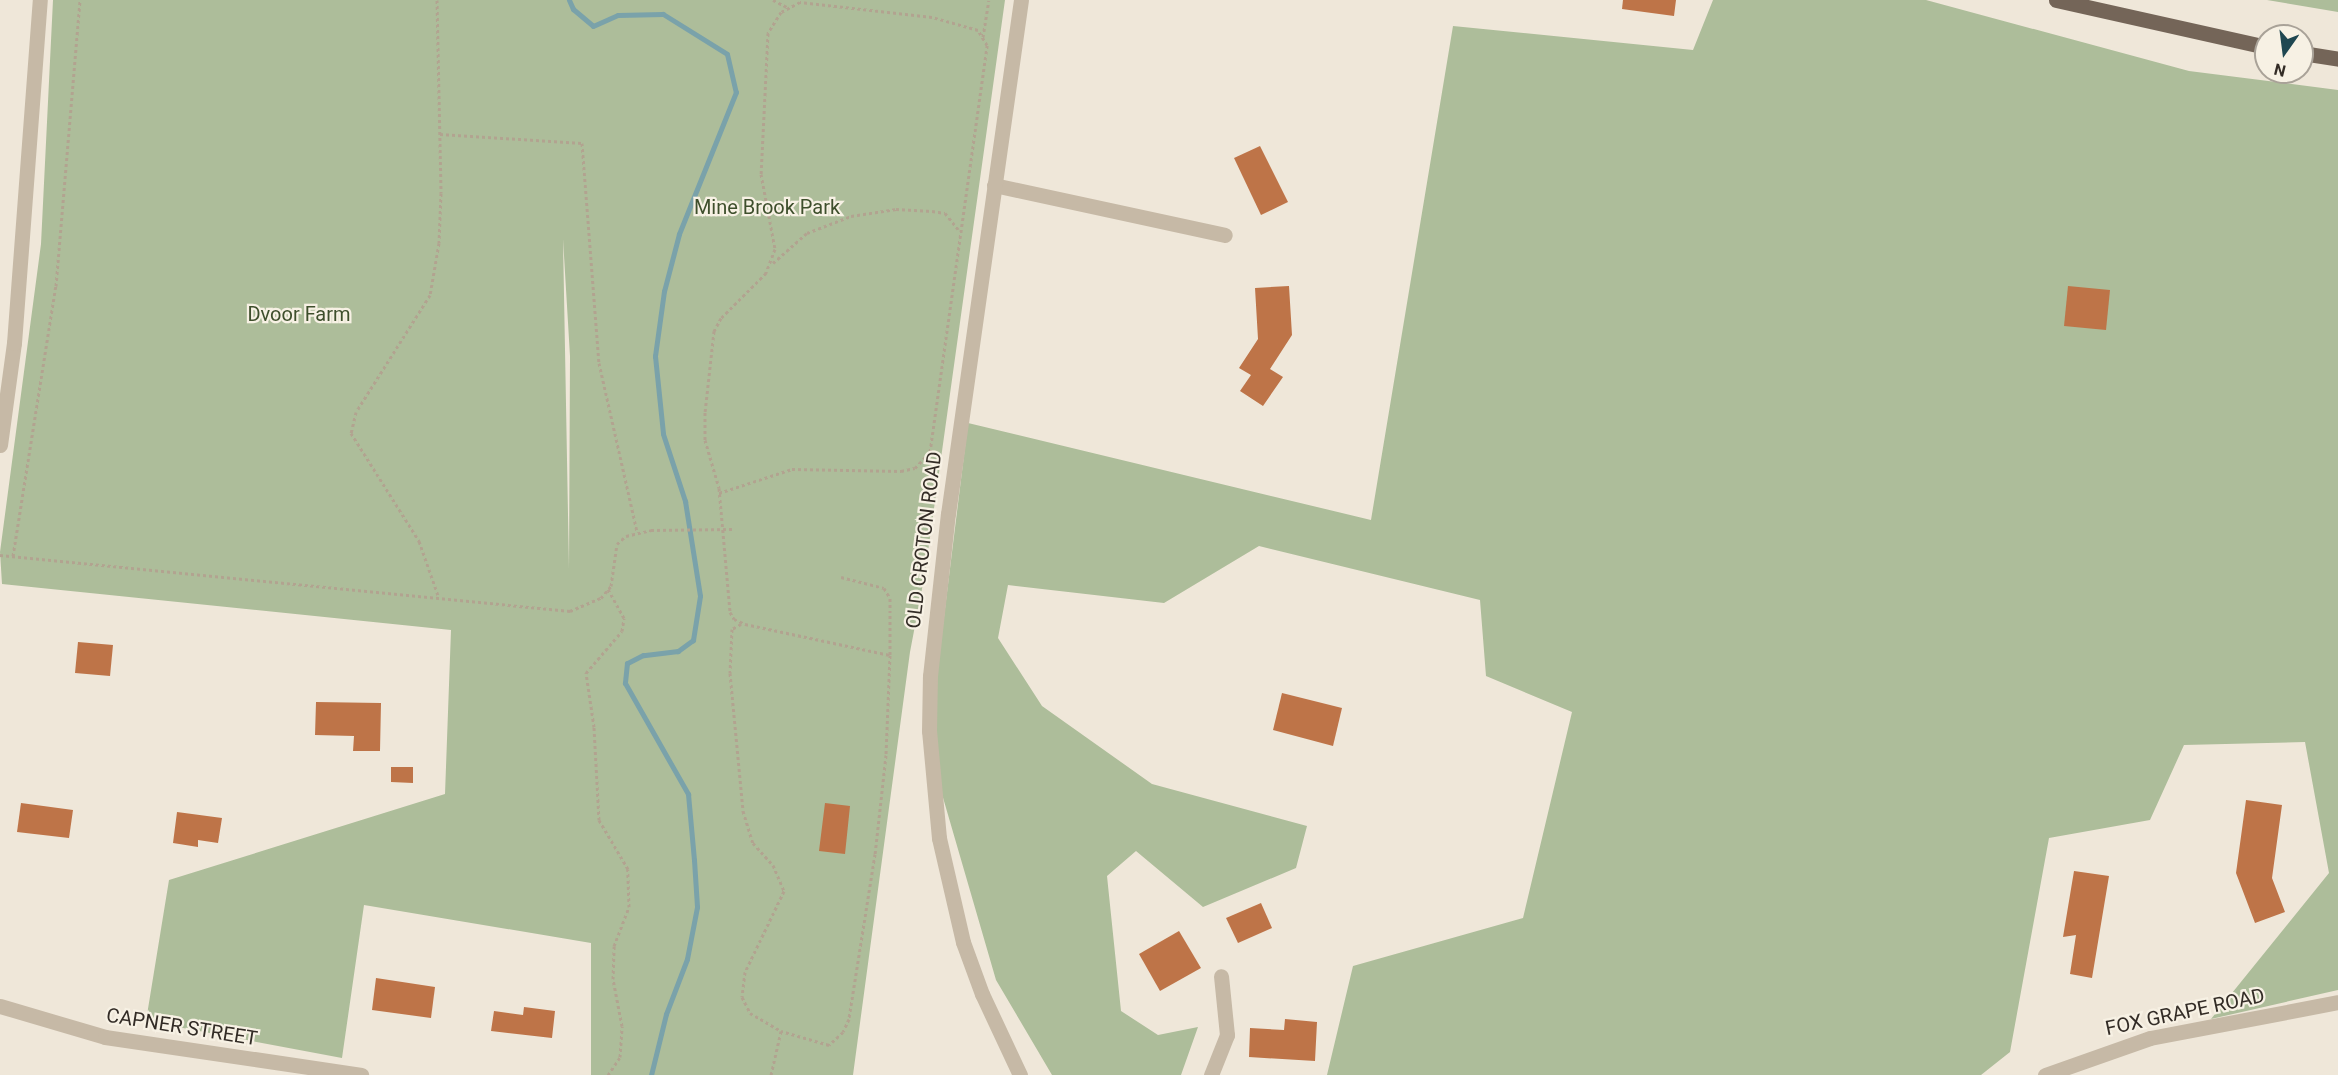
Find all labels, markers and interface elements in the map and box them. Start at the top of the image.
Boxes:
north arrow [2254,24,2314,84]
text: N [2272,59,2288,81]
park label: Mine Brook Park [694,195,840,219]
park label: Dvoor Farm [247,302,351,326]
street label: OLD CROTON ROAD [901,450,947,630]
street label: FOX GRAPE ROAD [2103,983,2267,1041]
street label: CAPNER STREET [105,1003,259,1051]

